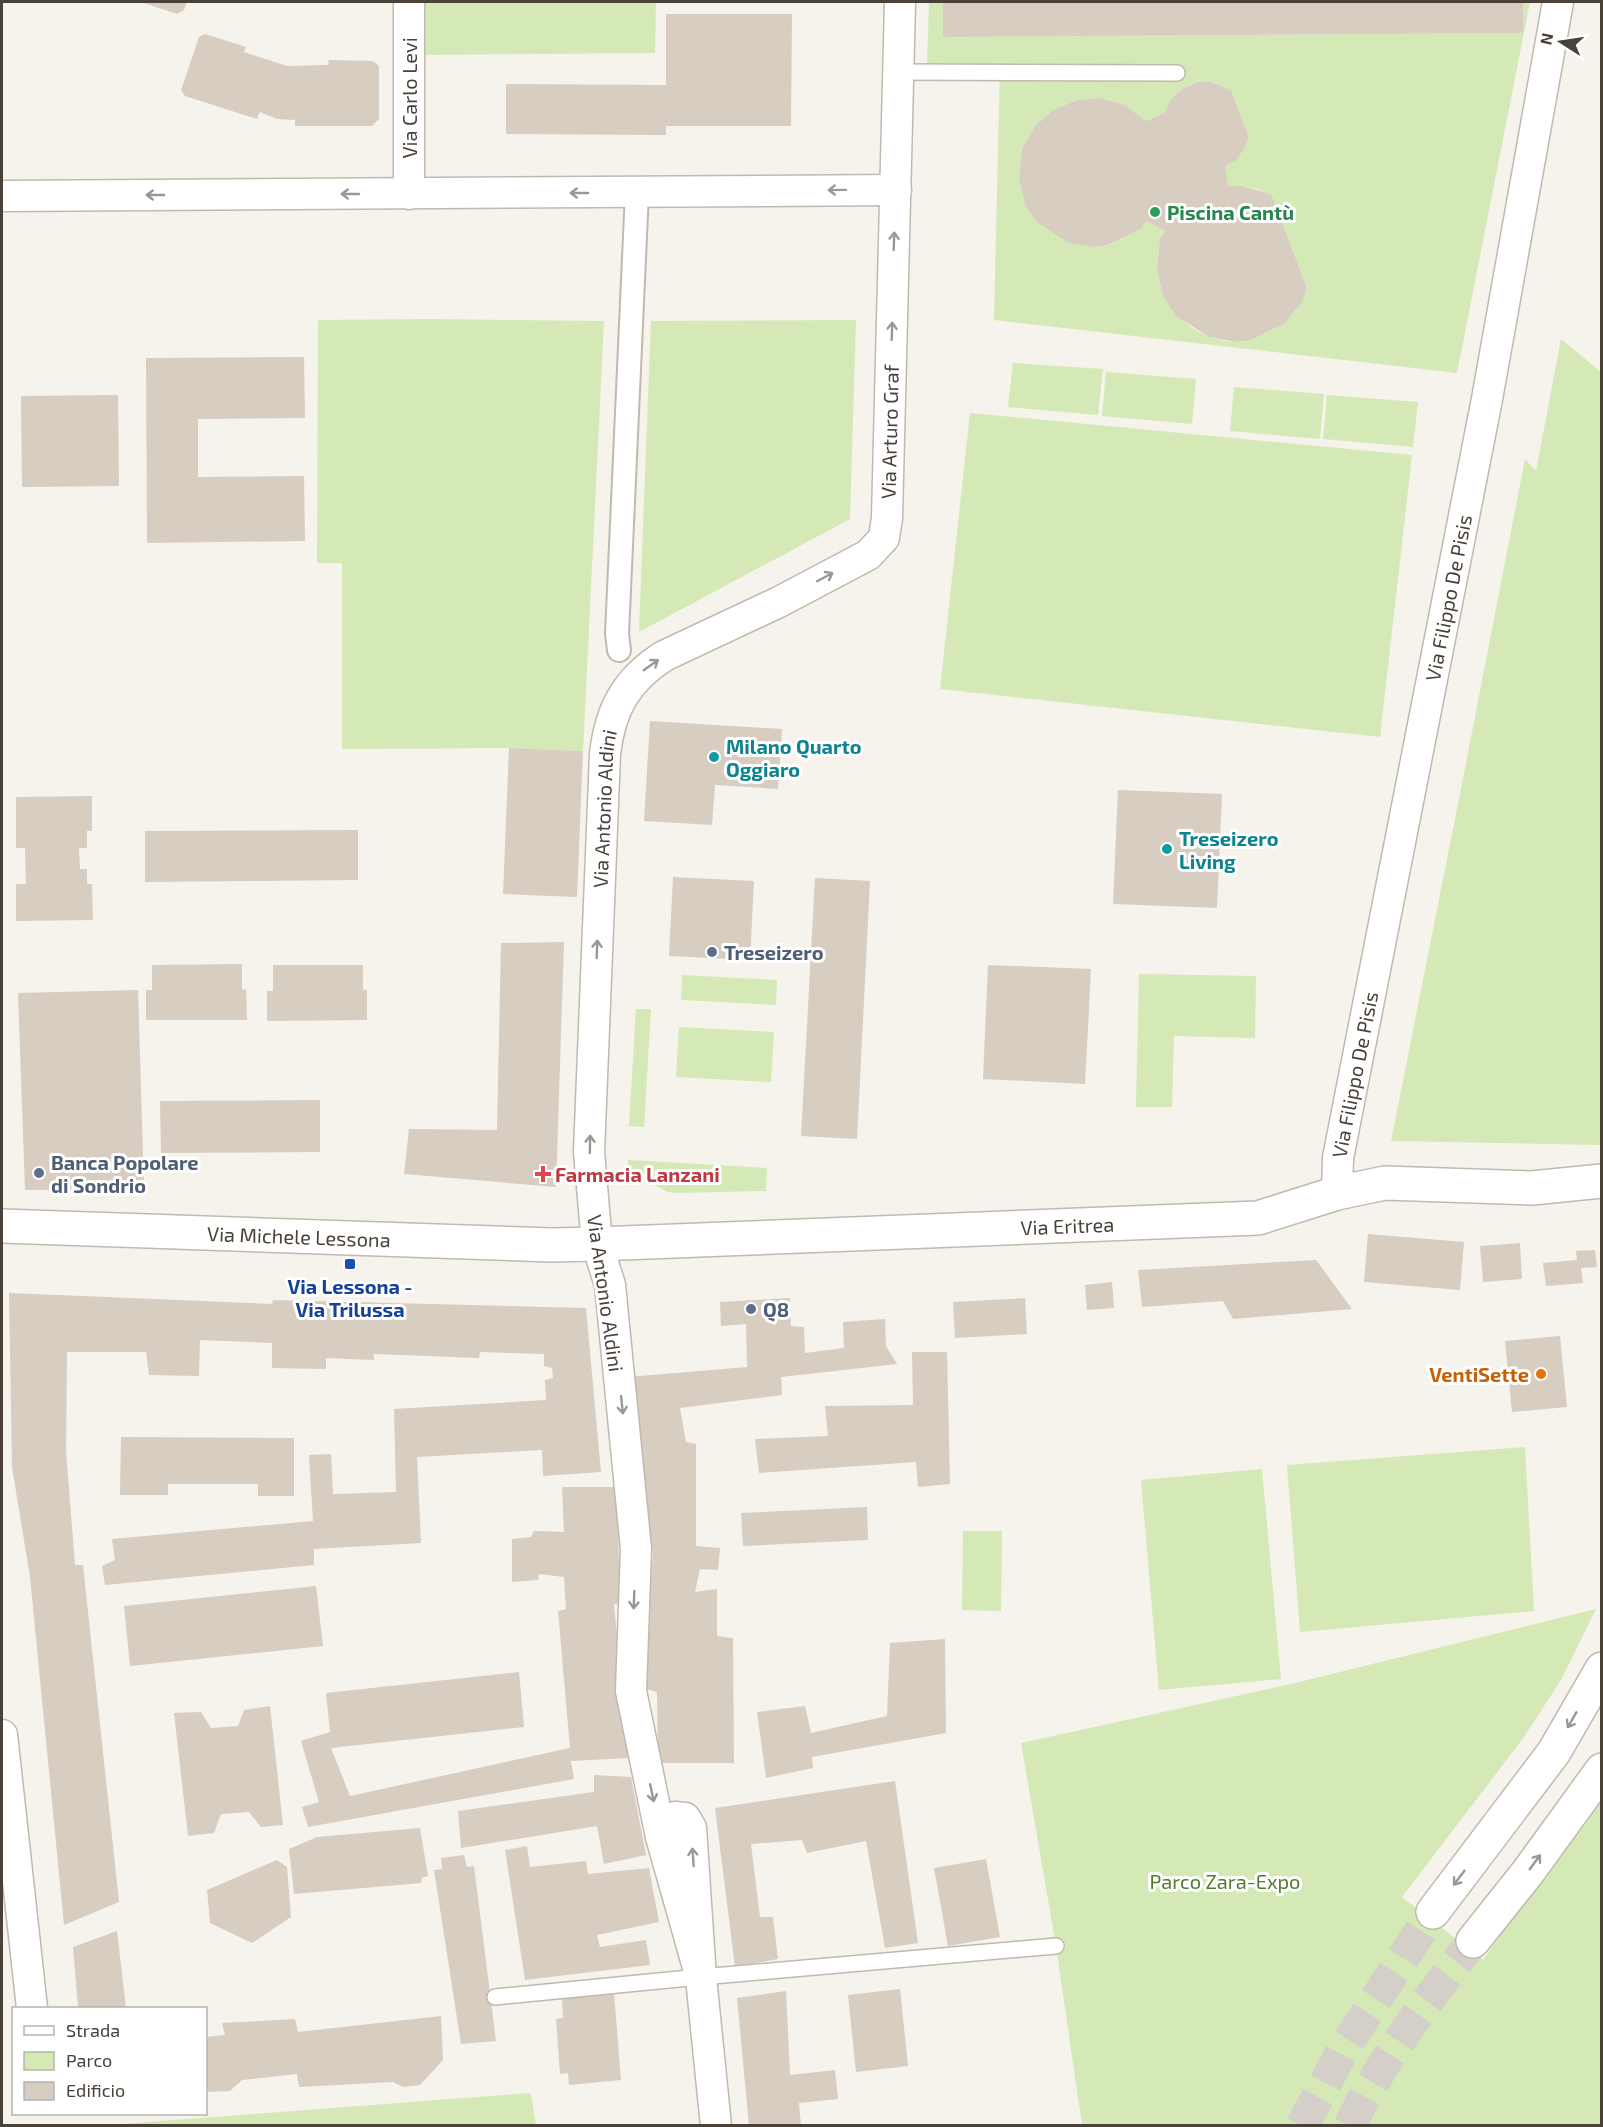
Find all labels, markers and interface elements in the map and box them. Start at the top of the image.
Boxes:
north arrow [1531,12,1591,72]
text: N [1535,31,1556,46]
street label: Via Carlo Levi [397,37,421,159]
one-way arrow [828,184,848,196]
one-way arrow [569,187,589,199]
one-way arrow [341,189,361,200]
one-way arrow [146,190,166,201]
place label: Piscina Cantù [1167,200,1294,224]
marker: Piscina Cantù [1148,205,1162,219]
one-way arrow [888,231,900,251]
one-way arrow [886,321,897,341]
street label: Via Arturo Graf [875,364,903,499]
street label: Via Filippo De Pisis [1420,513,1476,683]
one-way arrow [816,571,834,583]
one-way arrow [643,659,659,671]
street label: Via Antonio Aldini [588,727,621,888]
place label: Milano Quarto Oggiaro [726,734,861,781]
marker: Milano Quarto Oggiaro [707,750,721,764]
place label: Treseizero Living [1179,826,1279,873]
marker: Treseizero Living [1160,842,1174,856]
one-way arrow [592,940,603,960]
place label: Treseizero [724,940,824,964]
marker: Treseizero [705,945,719,959]
street label: Via Filippo De Pisis [1326,989,1382,1160]
one-way arrow [584,1135,596,1155]
place label: Banca Popolare di Sondrio [51,1150,199,1197]
place label: Farmacia Lanzani [555,1162,720,1186]
marker: Banca Popolare di Sondrio [32,1166,46,1180]
marker: Farmacia Lanzani [536,1167,550,1181]
street label: Via Eritrea [1020,1212,1115,1239]
street label: Via Antonio Aldini [583,1213,629,1373]
street label: Via Michele Lessona [207,1221,391,1251]
marker: Via Lessona - Via Trilussa [343,1257,357,1271]
place label: Via Lessona - Via Trilussa [287,1274,413,1321]
place label: Q8 [763,1297,789,1322]
marker: Q8 [744,1302,758,1316]
place label: VentiSette [1429,1362,1529,1386]
marker: VentiSette [1534,1367,1548,1381]
one-way arrow [617,1395,628,1415]
one-way arrow [629,1589,640,1609]
one-way arrow [1566,1711,1578,1728]
one-way arrow [646,1783,658,1802]
one-way arrow [687,1847,698,1867]
one-way arrow [1529,1855,1541,1871]
park label: Parco Zara-Expo [1150,1869,1300,1893]
one-way arrow [1453,1869,1465,1885]
legend [12,2007,207,2115]
text: Strada [66,2019,120,2041]
text: Parco [66,2049,112,2071]
text: Edificio [66,2079,125,2101]

